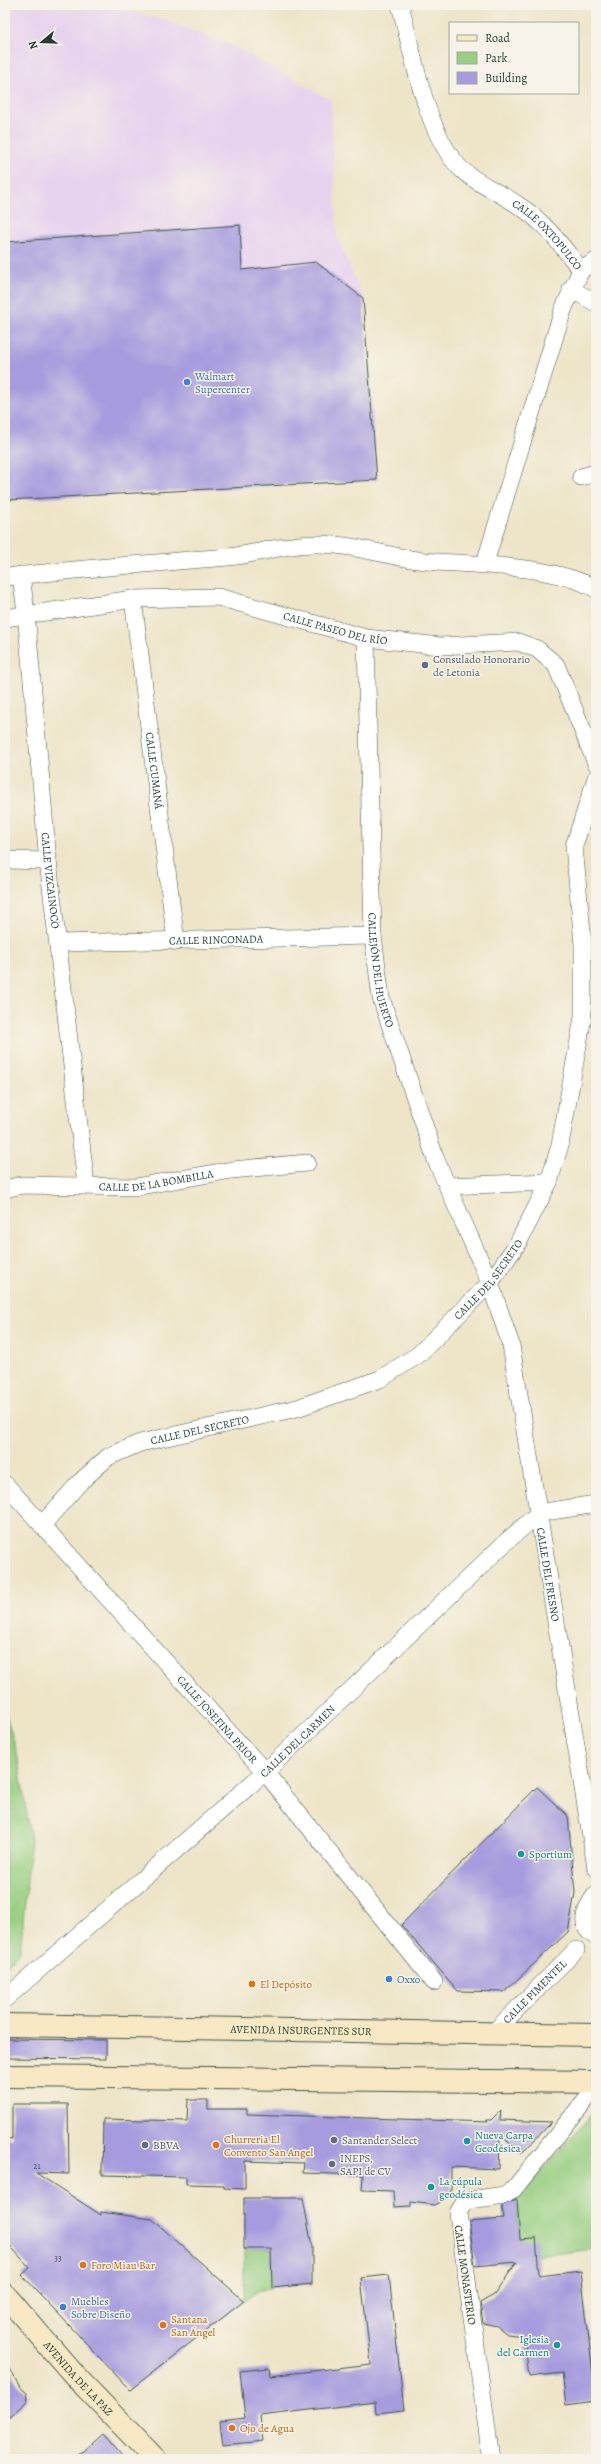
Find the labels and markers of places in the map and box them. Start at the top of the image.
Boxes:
place label: Walmart Supercenter [194,369,250,397]
marker: Walmart Supercenter [182,377,192,387]
place label: Consulado Honorario de Letonia [433,652,531,680]
marker: Consulado Honorario de Letonia [420,660,430,670]
place label: Sportium [529,1847,572,1862]
marker: Sportium [516,1849,526,1859]
place label: Oxxo [397,1972,421,1987]
marker: Oxxo [384,1974,394,1984]
place label: El Depósito [260,1977,312,1992]
marker: El Depósito [247,1979,257,1989]
place label: Nueva Carpa Geodésica [475,2128,534,2156]
place label: Churreria El Convento San Angel [224,2132,314,2160]
place label: Santander Select [342,2133,418,2148]
marker: Santander Select [329,2135,339,2145]
marker: Nueva Carpa Geodésica [462,2136,472,2146]
place label: BBVA [153,2138,179,2153]
marker: BBVA [140,2140,150,2150]
marker: Churreria El Convento San Angel [211,2140,221,2150]
place label: INEPS, SAPI de CV [340,2151,391,2179]
marker: INEPS, SAPI de CV [327,2159,337,2169]
place label: La cúpula geodésica [439,2174,484,2202]
marker: La cúpula geodésica [426,2182,436,2192]
place label: Foro Miau Bar [91,2258,155,2273]
marker: Foro Miau Bar [78,2260,88,2270]
place label: Muebles Sobre Diseño [71,2294,131,2322]
marker: Muebles Sobre Diseño [58,2302,68,2312]
place label: Santana San Ángel [171,2312,216,2340]
marker: Santana San Ángel [158,2320,168,2330]
place label: Iglesia del Carmen [497,2332,550,2360]
marker: Iglesia del Carmen [552,2340,562,2350]
place label: Ojo de Agua [240,2421,295,2436]
marker: Ojo de Agua [227,2423,237,2433]

